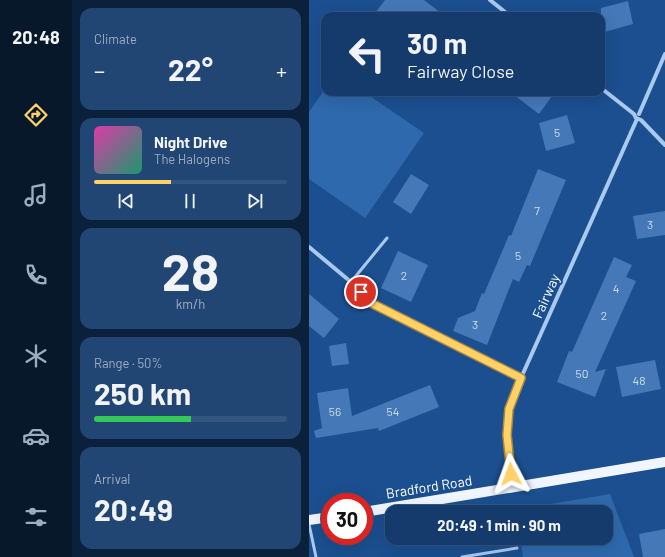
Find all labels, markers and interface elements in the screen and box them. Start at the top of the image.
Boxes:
text: 20:48 [12,26,60,48]
text: 30 m [407,26,467,60]
icon: left [341,28,393,80]
text: Climate [94,31,137,47]
text: 22° [168,51,213,87]
text: − [94,57,105,83]
text: + [276,57,287,83]
text: Fairway Close [407,60,514,82]
icon: directions [22,101,50,129]
house number: 5 [554,125,560,139]
text: Night Drive [154,133,227,151]
text: The Halogens [154,151,230,167]
icon: music [22,181,50,209]
icon: previous [115,190,137,212]
icon: pause [179,190,201,212]
icon: next [244,190,266,212]
house number: 7 [534,203,540,217]
house number: 3 [647,217,653,231]
text: 28 [162,239,219,301]
house number: 5 [515,248,521,262]
icon: phone [22,261,50,289]
house number: 2 [401,268,407,282]
street label: Fairway [528,270,563,321]
pin [344,275,378,309]
icon: arrive [350,281,372,303]
house number: 4 [613,281,619,295]
text: km/h [176,296,205,312]
house number: 2 [601,308,607,322]
house number: 3 [472,317,478,331]
icon: climate [22,342,50,370]
text: Range · 50% [94,355,162,371]
house number: 50 [576,366,588,380]
house number: 48 [633,373,645,387]
text: 250 km [94,375,191,411]
house number: 56 [329,404,341,418]
house number: 54 [387,404,399,418]
icon: car [22,422,50,450]
position arrow [490,453,532,495]
text: Arrival [94,471,130,487]
street label: Bradford Road [385,471,473,502]
text: 20:49 [94,491,173,527]
speed limit sign: 30 [321,493,373,545]
icon: filters [22,503,50,531]
text: 20:49 · 1 min · 90 m [437,516,561,534]

